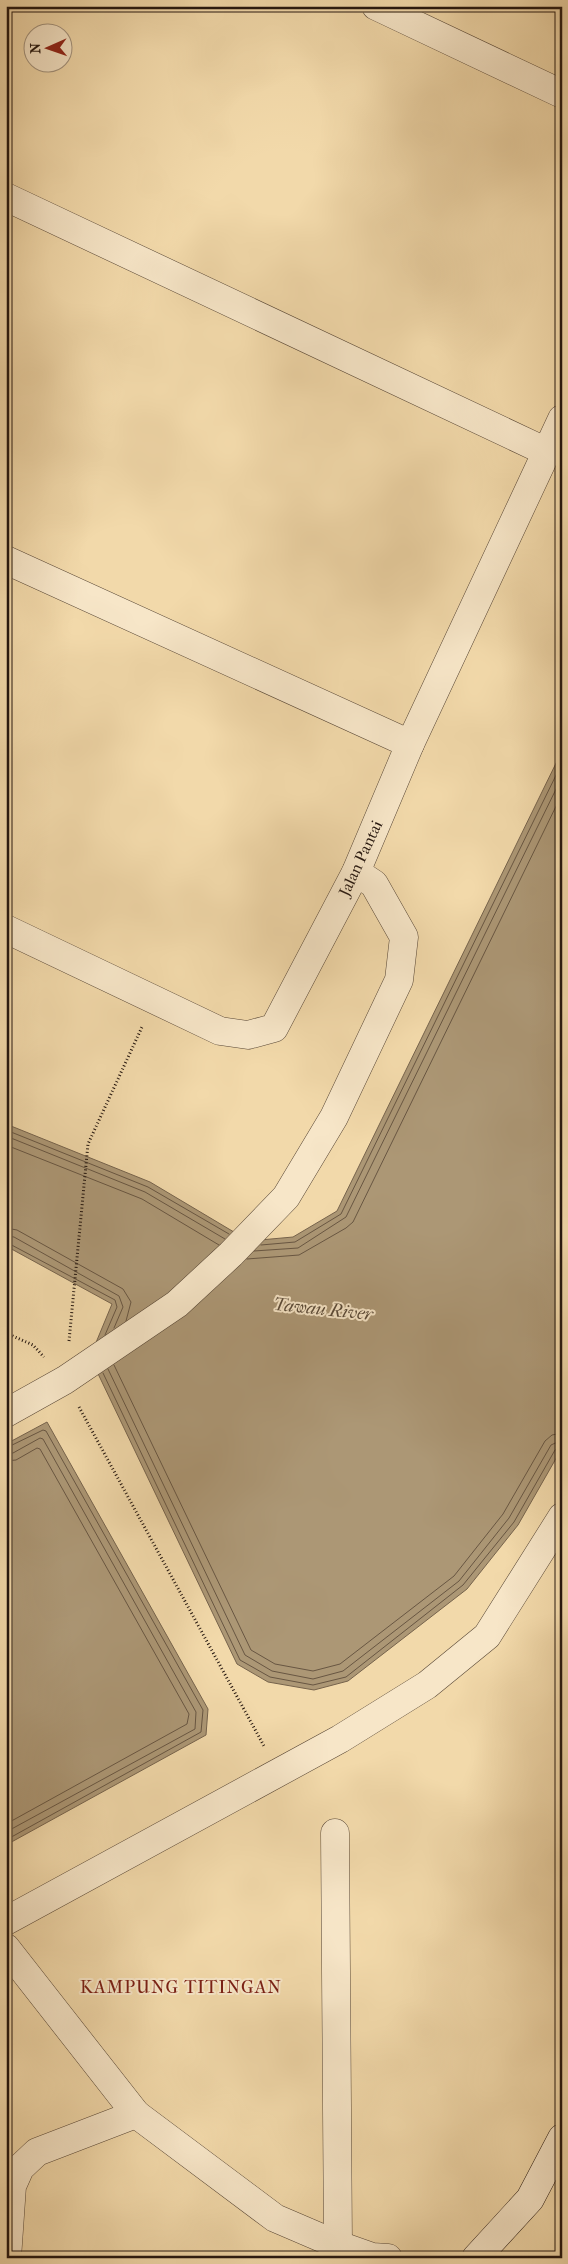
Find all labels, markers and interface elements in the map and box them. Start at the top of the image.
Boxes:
north arrow [22,22,72,72]
text: N [27,42,44,54]
street label: Jalan Pantai [334,817,386,901]
water label: Tawau River [272,1294,376,1325]
district label: KAMPUNG TITINGAN [80,1977,282,1998]

